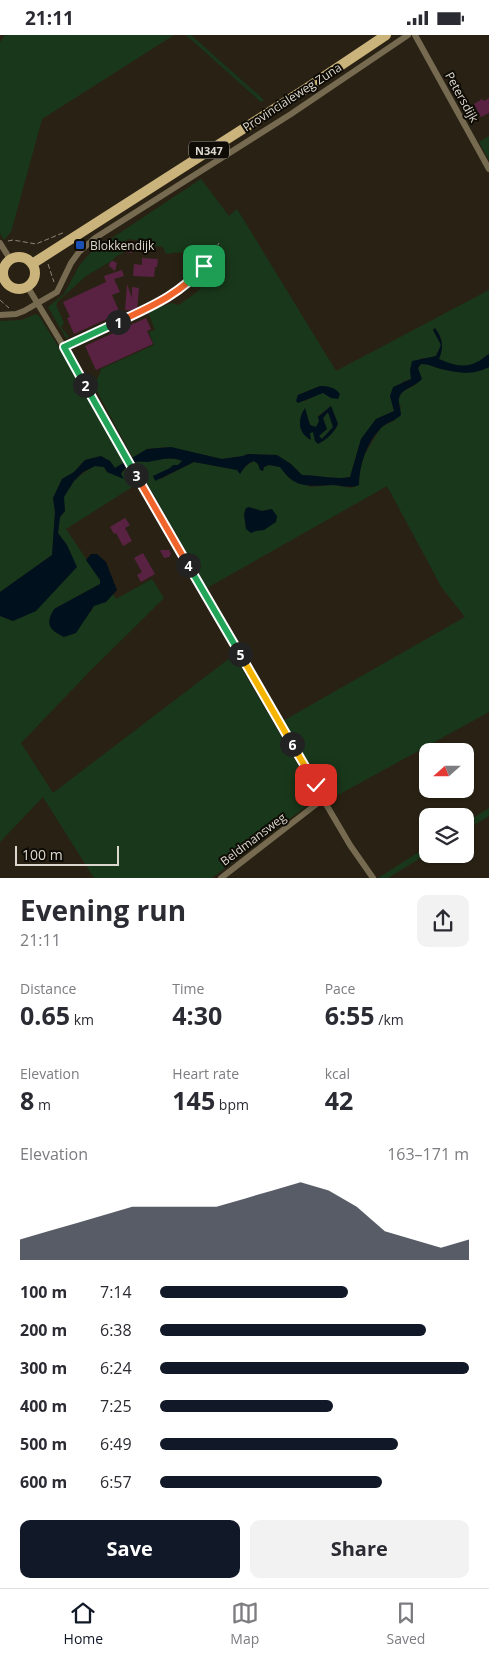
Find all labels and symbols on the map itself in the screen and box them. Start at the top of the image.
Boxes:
street label: Provincialeweg Zuna [239,59,345,135]
street label: Petersdijk [441,69,483,126]
road number: N347 [189,141,229,159]
place label: Blokkendijk [90,237,155,254]
marker: Blokkendijk [74,239,86,251]
pin [183,245,225,287]
pin: 1 [106,309,130,335]
pin: 2 [72,373,98,397]
pin: 3 [124,463,148,487]
pin: 4 [176,553,200,577]
pin: 5 [228,641,252,667]
pin: 6 [280,731,304,757]
north arrow [419,743,474,797]
pin [295,764,337,806]
street label: Beldmansweg [217,808,290,869]
scale bar [15,843,119,866]

